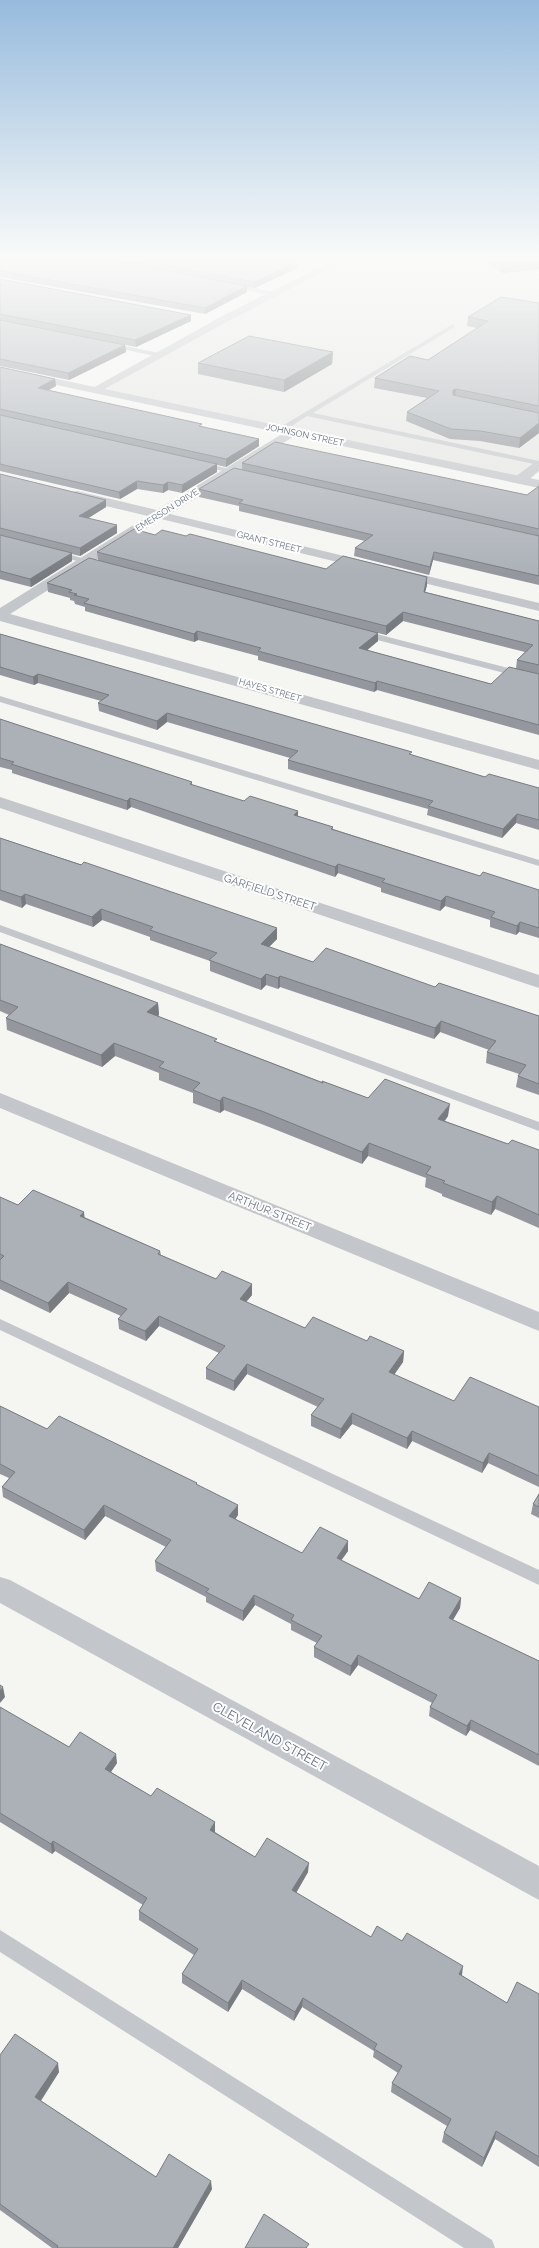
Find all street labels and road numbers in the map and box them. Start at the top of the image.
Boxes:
street label: JOHNSON STREET [265,422,345,448]
street label: EMERSON DRIVE [134,486,201,533]
street label: GRANT STREET [236,529,303,555]
street label: HAYES STREET [238,676,303,704]
street label: GARFIELD STREET [222,871,318,914]
street label: ARTHUR STREET [226,1189,313,1234]
street label: CLEVELAND STREET [210,1699,330,1774]

